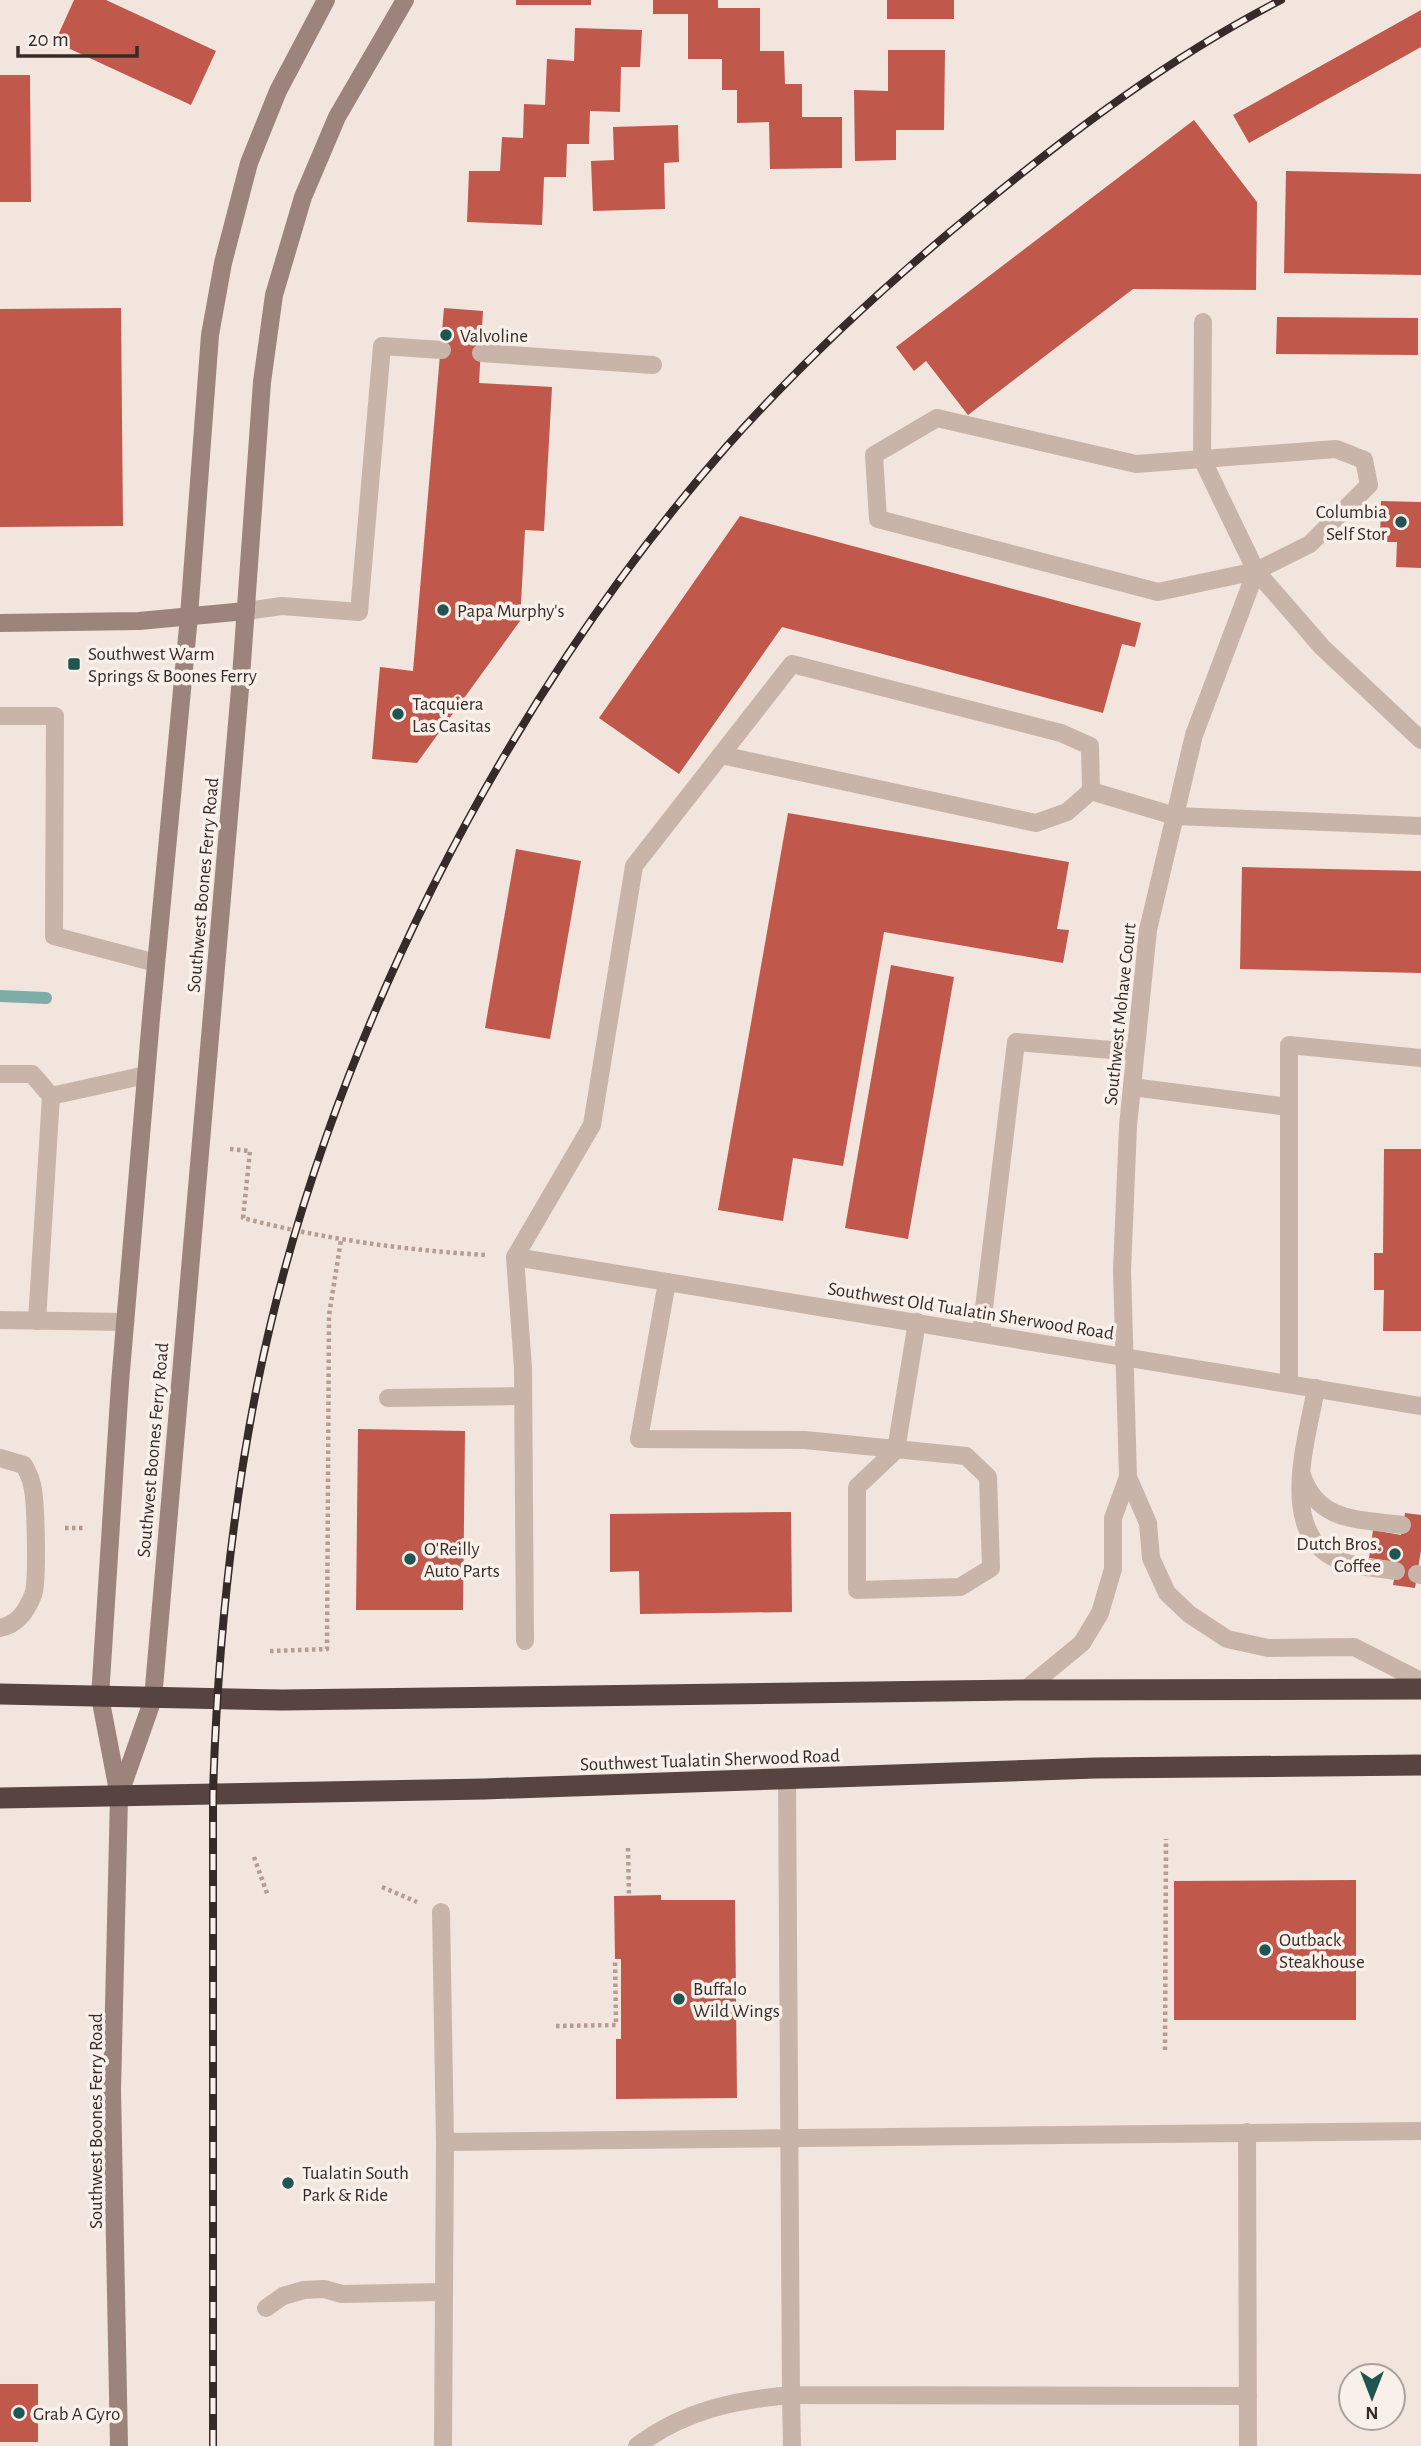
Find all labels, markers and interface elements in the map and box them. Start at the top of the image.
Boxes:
scale bar [18,14,136,58]
text: 20 m [28,29,69,50]
marker: Valvoline [438,327,454,343]
place label: Valvoline [460,327,528,346]
place label: Columbia Self Stor [1316,503,1387,544]
marker: Columbia Self Stor [1393,514,1409,530]
marker: Papa Murphy's [435,602,451,618]
place label: Papa Murphy's [457,602,564,621]
place label: Southwest Warm Springs & Boones Ferry [88,645,257,686]
marker: Southwest Warm Springs & Boones Ferry [66,656,82,672]
place label: Tacquiera Las Casitas [412,695,491,736]
marker: Tacquiera Las Casitas [390,706,406,722]
street label: Southwest Boones Ferry Road [185,777,222,993]
street label: Southwest Mohave Court [1101,922,1140,1106]
street label: Southwest Old Tualatin Sherwood Road [826,1279,1115,1344]
street label: Southwest Boones Ferry Road [135,1342,172,1558]
place label: Dutch Bros. Coffee [1296,1535,1381,1576]
place label: O'Reilly Auto Parts [424,1540,500,1581]
marker: Dutch Bros. Coffee [1387,1546,1403,1562]
marker: O'Reilly Auto Parts [402,1551,418,1567]
street label: Southwest Tualatin Sherwood Road [580,1746,840,1775]
place label: Outback Steakhouse [1279,1931,1365,1972]
marker: Outback Steakhouse [1257,1942,1273,1958]
place label: Buffalo Wild Wings [693,1980,780,2021]
marker: Buffalo Wild Wings [671,1991,687,2007]
street label: Southwest Boones Ferry Road [87,2013,106,2229]
place label: Tualatin South Park & Ride [302,2164,409,2205]
marker: Tualatin South Park & Ride [280,2175,296,2191]
north arrow [1337,2362,1407,2432]
text: N [1365,2403,1379,2422]
marker: Grab A Gyro [11,2405,27,2421]
place label: Grab A Gyro [33,2405,120,2424]

